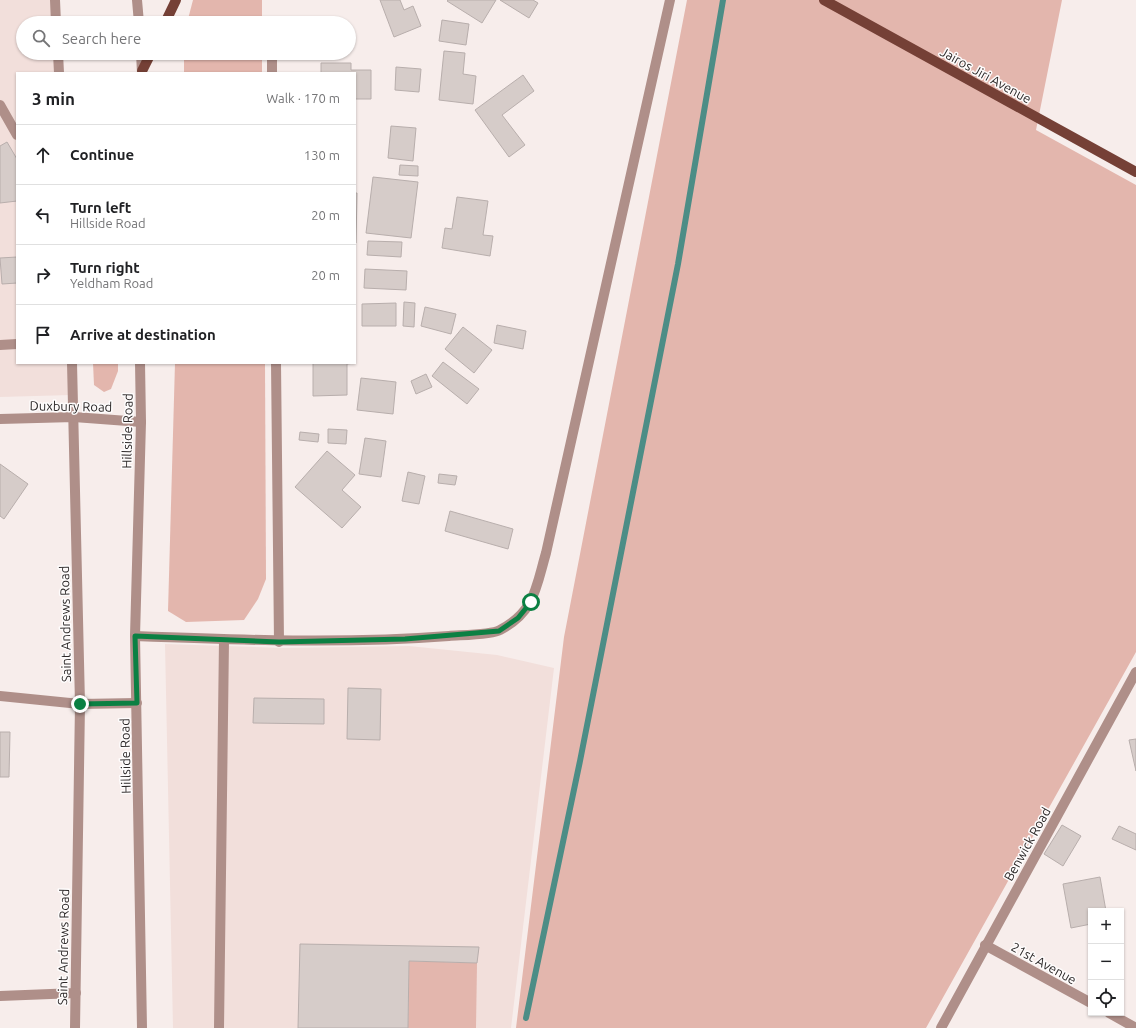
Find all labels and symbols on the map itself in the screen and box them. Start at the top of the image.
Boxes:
street label: Jairos Jiri Avenue [938,44,1034,106]
street label: Hillside Road [119,393,135,469]
street label: Duxbury Road [30,398,112,414]
street label: Saint Andrews Road [57,566,73,682]
route start [522,593,540,611]
route end [71,695,89,713]
street label: Hillside Road [117,718,133,794]
street label: Benwick Road [1001,805,1053,883]
street label: Saint Andrews Road [55,889,71,1005]
street label: 21st Avenue [1009,939,1079,987]

